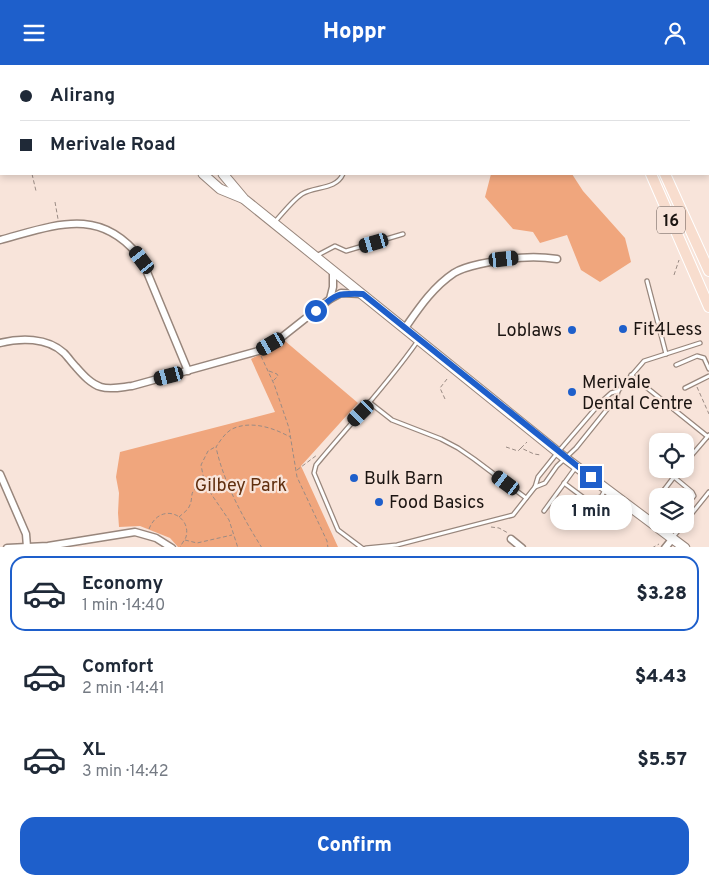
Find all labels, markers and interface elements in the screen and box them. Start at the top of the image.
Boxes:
icon: menu [20,19,48,47]
text: Hoppr [323,19,386,46]
icon: person [661,19,689,47]
text: Alirang [50,84,115,108]
text: Merivale Road [50,133,176,157]
road number: 16 [657,207,685,233]
car [357,232,390,254]
car [126,244,157,276]
car [488,250,519,268]
route start [305,300,327,322]
place label: Fit4Less [633,319,702,342]
place label: Loblaws [497,320,562,343]
marker: Fit4Less [617,323,629,335]
marker: Loblaws [566,324,578,336]
car [254,330,287,358]
car [152,365,185,387]
place label: Merivale Dental Centre [582,372,693,416]
marker: Merivale Dental Centre [566,386,578,398]
car [345,397,376,429]
map controls [649,433,694,533]
button: locate [649,433,694,478]
route end [580,466,602,488]
place label: Bulk Barn [364,468,443,491]
car [489,468,522,498]
marker: Bulk Barn [348,472,360,484]
park label: Gilbey Park [195,475,287,498]
button: layers [649,488,694,533]
place label: Food Basics [389,492,484,515]
callout: 1 min [550,495,632,529]
marker: Food Basics [373,496,385,508]
text: 1 min [571,502,611,522]
icon: car [22,571,67,616]
text: Economy [82,572,163,596]
text: $3.28 [636,582,687,606]
text: 1 min · 14:40 [82,596,165,616]
icon: car [22,654,67,699]
text: Comfort [82,655,154,679]
text: $4.43 [635,665,687,689]
text: 2 min · 14:41 [82,679,165,699]
icon: car [22,737,67,782]
text: XL [82,738,105,762]
text: $5.57 [637,748,687,772]
text: 3 min · 14:42 [82,762,168,782]
button: Confirm [20,817,689,875]

